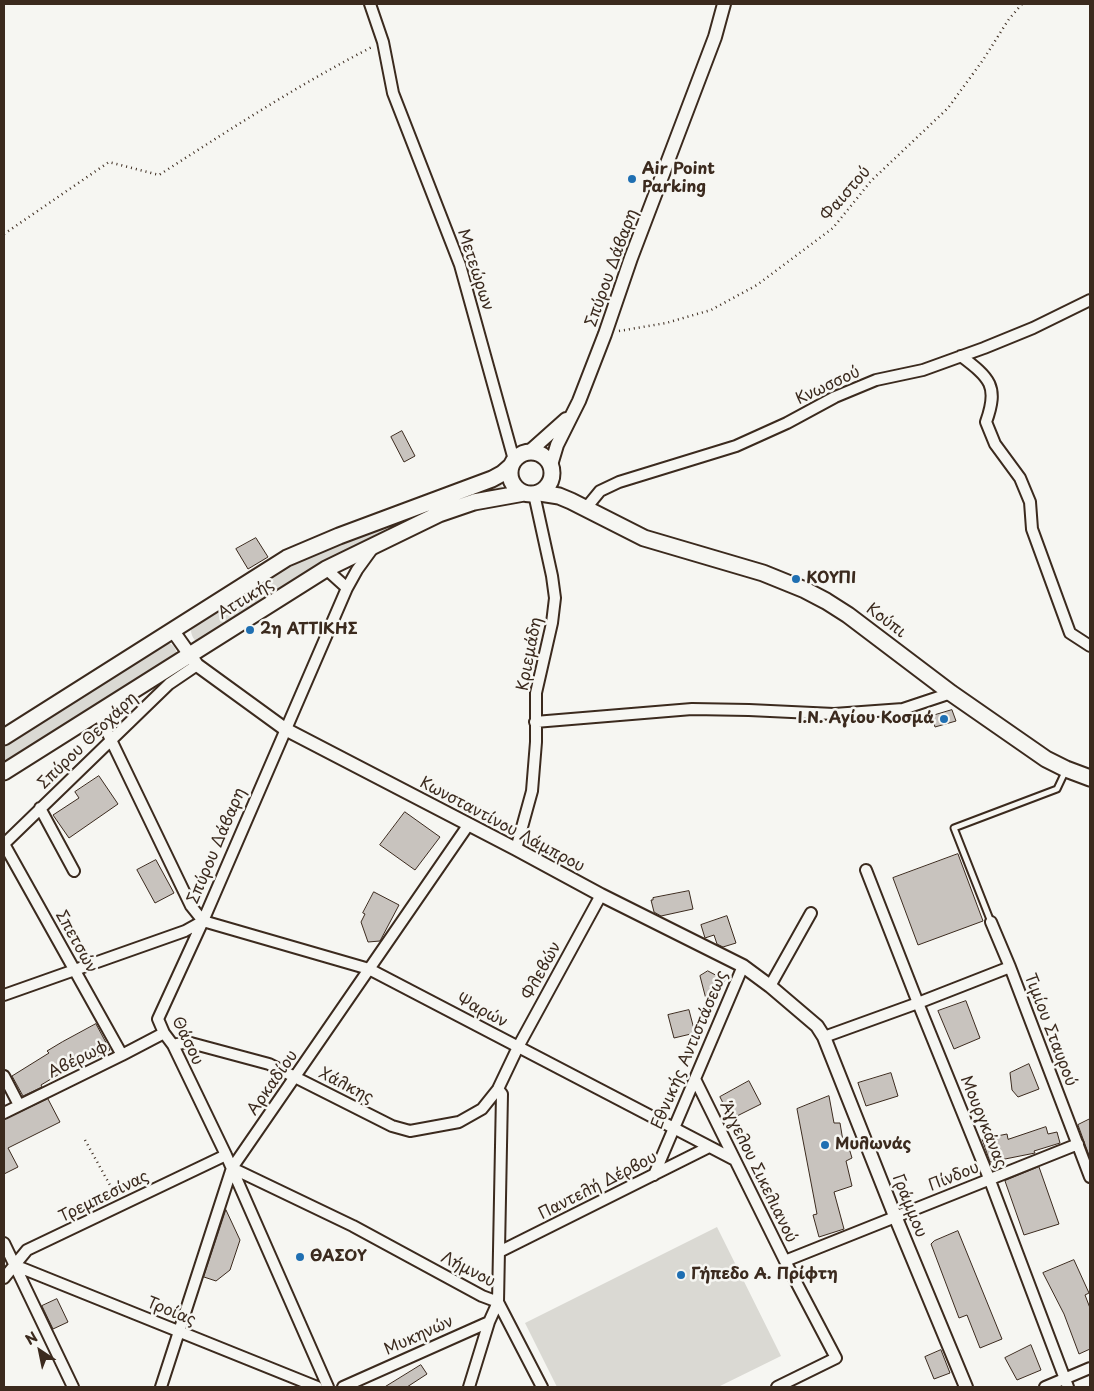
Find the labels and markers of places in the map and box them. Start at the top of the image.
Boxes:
place label: Air Point Parking [642,160,715,198]
marker: Air Point Parking [626,173,638,185]
place label: ΚΟΥΠΙ [806,569,856,589]
marker: ΚΟΥΠΙ [790,573,802,585]
place label: 2η ΑΤΤΙΚΗΣ [260,620,358,640]
marker: 2η ΑΤΤΙΚΗΣ [244,624,256,636]
place label: Ι.Ν. Αγίου Κοσμά [798,709,934,729]
marker: Ι.Ν. Αγίου Κοσμά [938,713,950,725]
place label: Μυλωνάς [835,1135,911,1155]
marker: Μυλωνάς [819,1139,831,1151]
place label: ΘΑΣΟΥ [310,1247,367,1267]
marker: ΘΑΣΟΥ [294,1251,306,1263]
place label: Γήπεδο Α. Πρίφτη [691,1265,838,1285]
marker: Γήπεδο Α. Πρίφτη [675,1269,687,1281]

